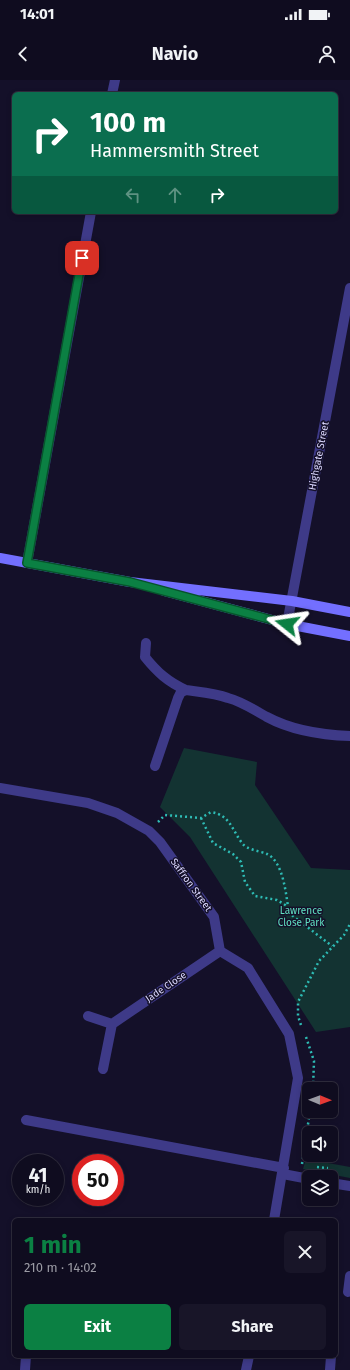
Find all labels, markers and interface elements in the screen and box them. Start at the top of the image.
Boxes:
text: 14:01 [20,5,54,23]
icon: back [12,43,34,65]
text: Navio [152,43,198,65]
icon: person [316,43,338,65]
text: 100 m [90,106,166,139]
icon: right [24,108,76,160]
text: Hammersmith Street [90,140,259,162]
icon: left [122,184,144,206]
icon: ahead [164,184,186,206]
icon: right [206,184,228,206]
pin [65,241,99,275]
icon: arrive [71,247,93,269]
street label: Highgate Street [306,420,332,491]
position arrow [266,603,308,645]
street label: Saffron Street [168,856,214,914]
park label: Lawrence Close Park [278,905,325,929]
street label: Jade Close [143,969,189,1005]
north arrow [302,1082,338,1118]
map controls [302,1082,338,1206]
button: sound [302,1126,338,1162]
speed limit sign: 50 [72,1154,124,1206]
text: 41 [28,1163,48,1187]
button: layers [302,1170,338,1206]
text: km/h [26,1184,50,1196]
text: 1 min [24,1231,82,1259]
button: close [284,1231,326,1273]
text: 210 m · 14:02 [24,1260,97,1275]
button: Exit [24,1304,171,1350]
button: Share [179,1304,326,1350]

